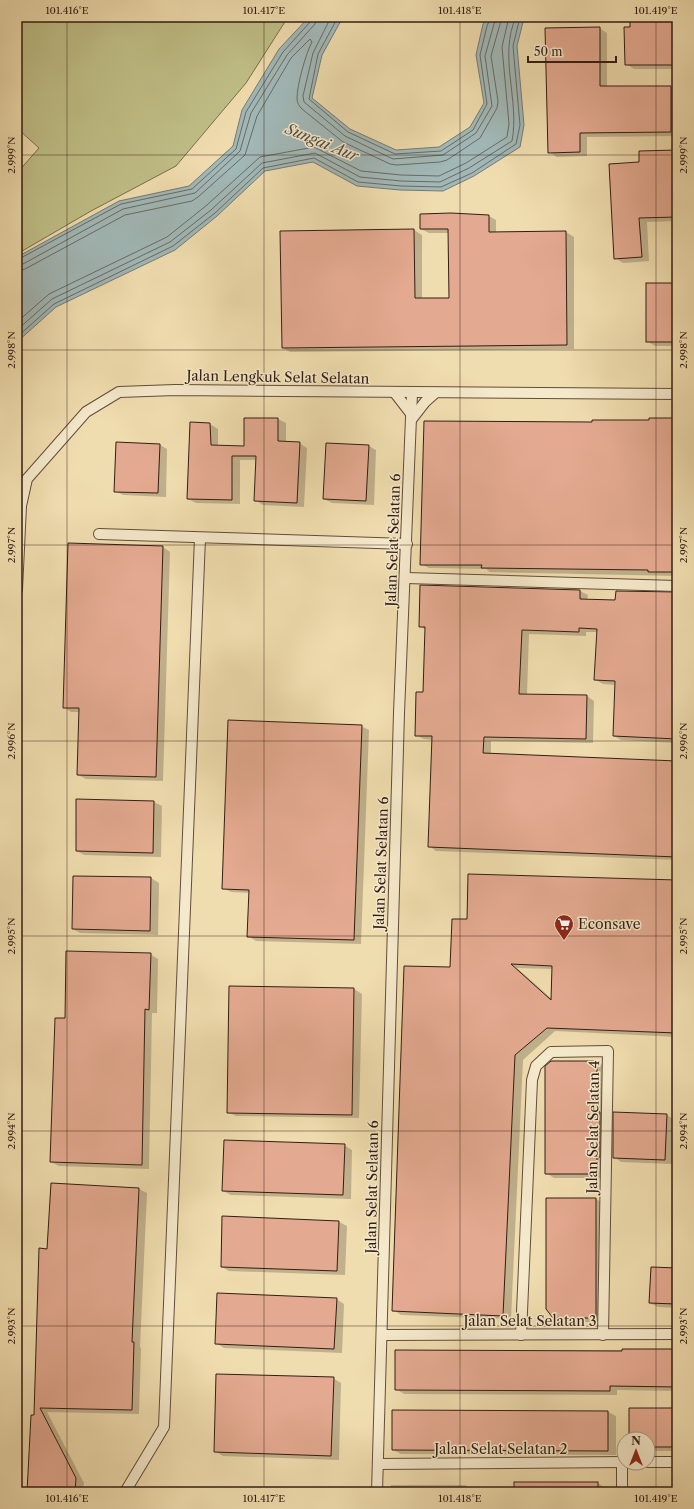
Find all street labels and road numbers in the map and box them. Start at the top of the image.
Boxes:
street label: Jalan Lengkuk Selat Selatan [184,366,370,388]
street label: Jalan Selat Selatan 6 [382,473,404,609]
street label: Jalan Selat Selatan 6 [370,796,392,932]
street label: Jalan Selat Selatan 4 [583,1060,603,1196]
street label: Jalan Selat Selatan 6 [362,1120,382,1256]
street label: Jalan Selat Selatan 3 [462,1312,596,1330]
street label: Jalan Selat Selatan 2 [432,1440,568,1458]

